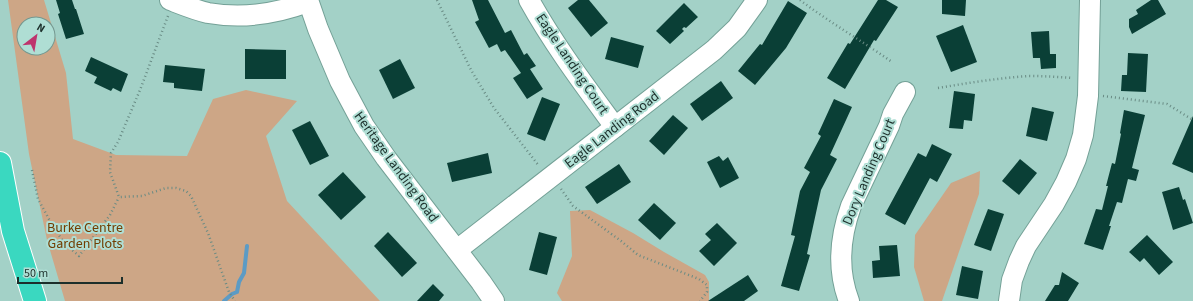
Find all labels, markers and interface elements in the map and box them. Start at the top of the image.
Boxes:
street label: Eagle Landing Court [531,10,613,119]
north arrow [16,16,56,56]
text: N [34,20,48,36]
street label: Eagle Landing Road [560,87,664,173]
street label: Heritage Landing Road [349,107,443,227]
street label: Dory Landing Court [838,115,901,228]
park label: Burke Centre Garden Plots [47,218,123,254]
scale bar [18,259,122,285]
text: 50 m [24,265,48,282]

